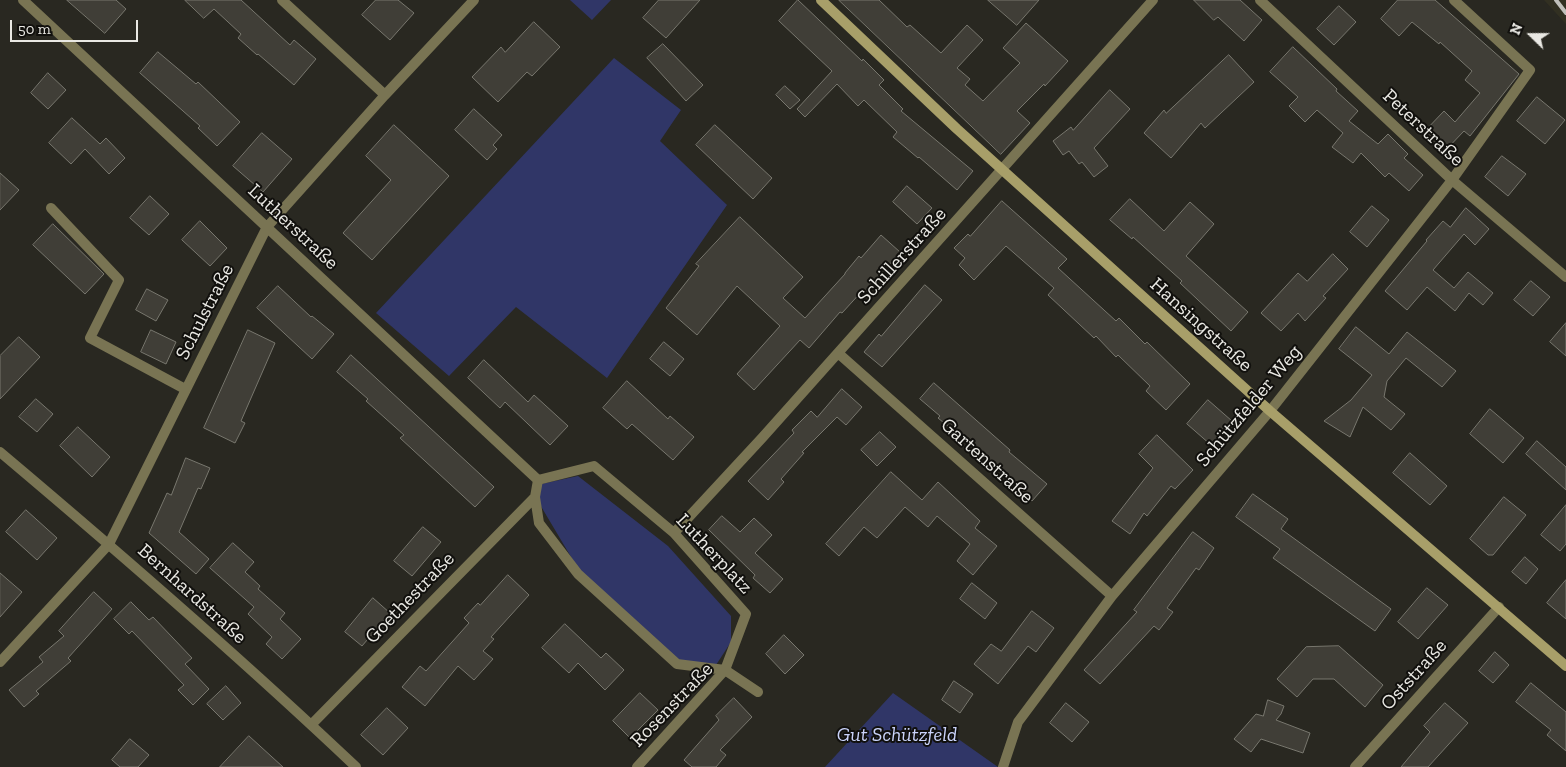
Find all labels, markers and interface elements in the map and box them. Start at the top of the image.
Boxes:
scale bar [12,10,140,42]
north arrow [1506,10,1556,60]
text: 50 m [18,20,51,38]
text: N [1507,21,1526,37]
street label: Peterstraße [1377,84,1469,172]
street label: Lutherstraße [243,179,343,275]
street label: Schillerstraße [852,203,952,309]
street label: Schulstraße [171,260,239,364]
street label: Hansingstraße [1145,273,1257,377]
street label: Schützfelder Weg [1191,340,1307,472]
street label: Gartenstraße [936,413,1038,509]
street label: Lutherplatz [671,509,757,599]
street label: Bernhardstraße [133,539,251,649]
street label: Goethestraße [360,547,460,649]
street label: Oststraße [1376,634,1452,716]
street label: Rosenstraße [626,658,718,752]
park label: Gut Schützfeld [837,723,957,747]

